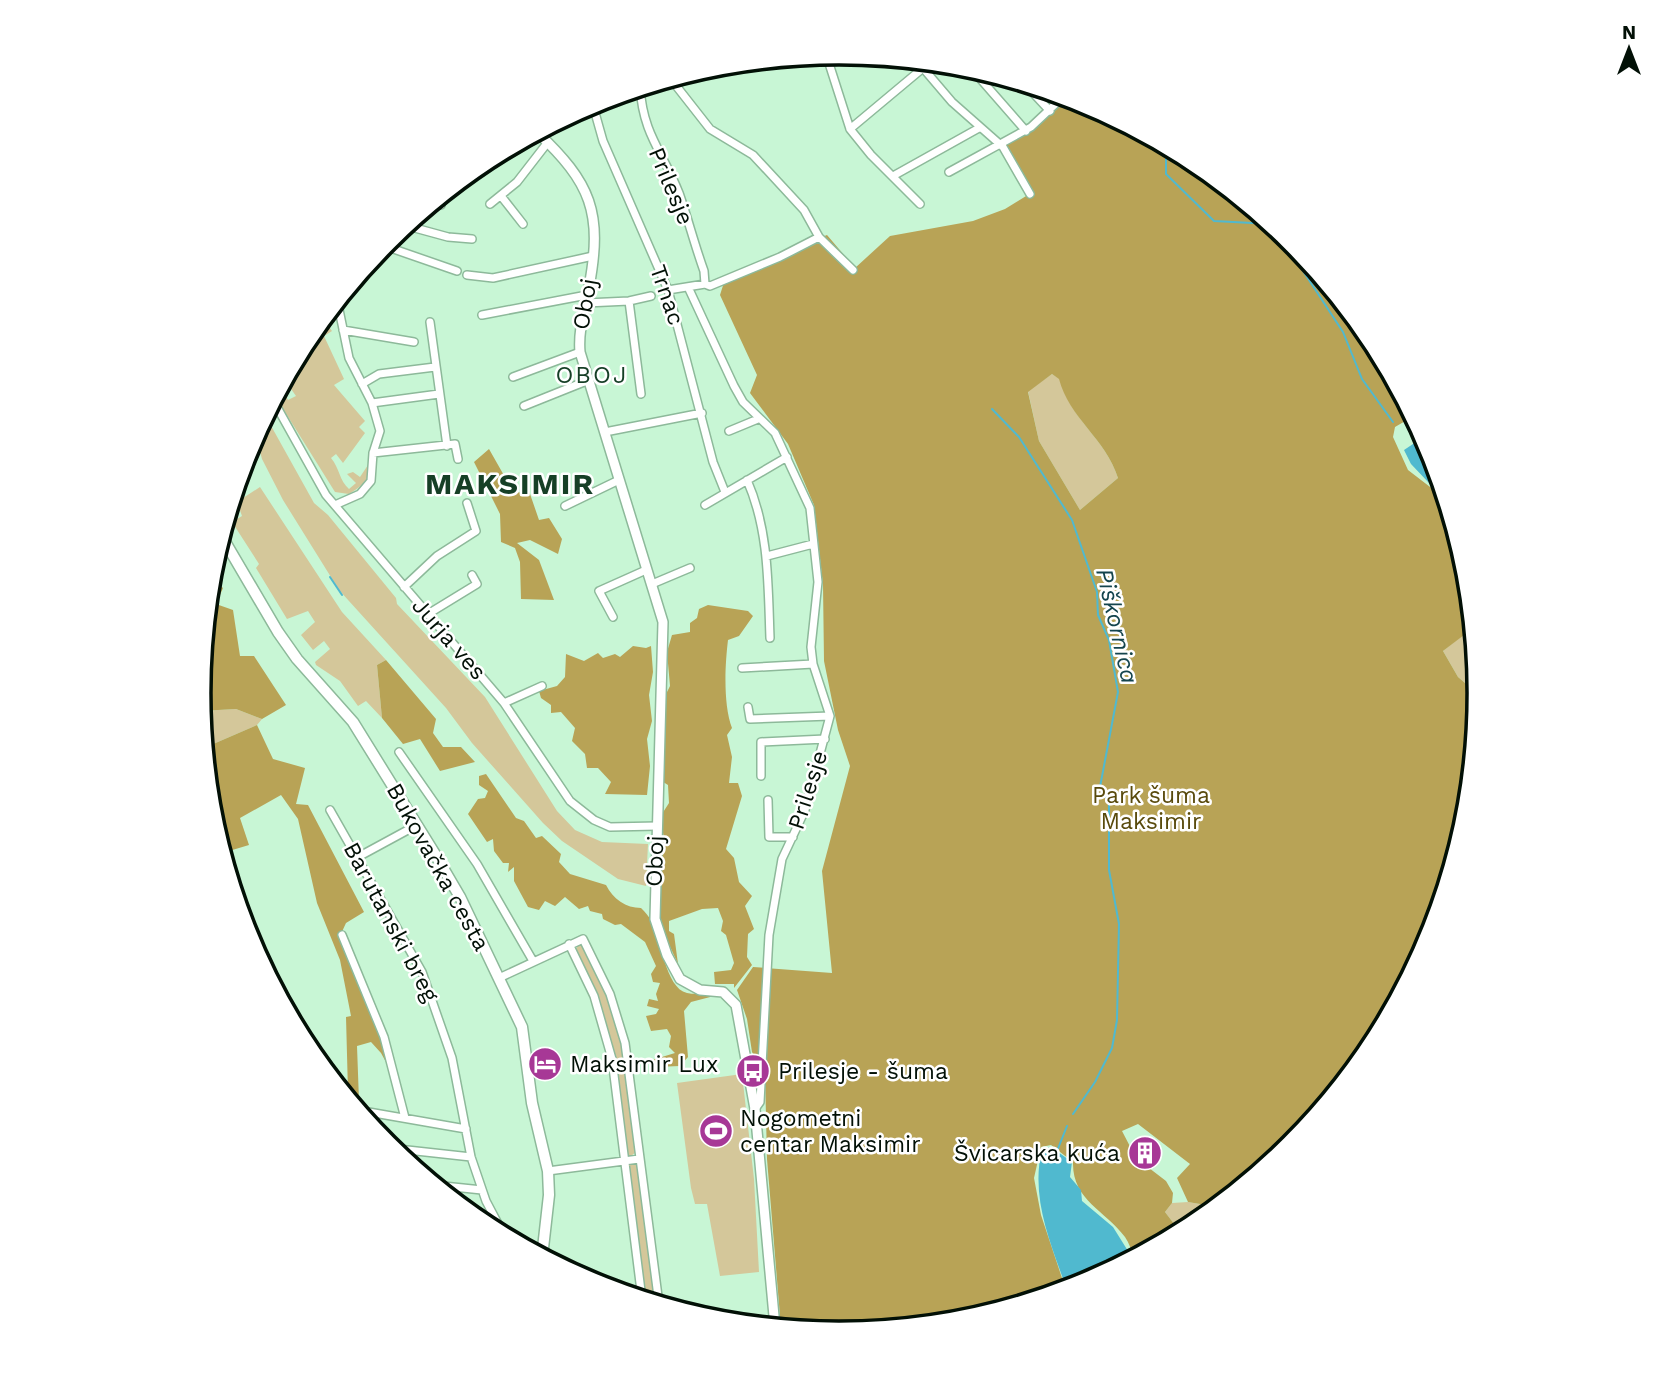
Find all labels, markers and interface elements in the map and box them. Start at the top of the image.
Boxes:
north arrow [1594,14,1664,84]
text: N [1622,21,1636,44]
street label: Prilesje [643,143,699,229]
street label: Trnac [644,261,690,329]
street label: Oboj [567,276,603,332]
district label: OBOJ [555,361,629,389]
district label: MAKSIMIR [425,466,595,501]
water label: Piškornica [1090,566,1144,687]
street label: Jurja ves [406,593,492,685]
street label: Prilesje [783,747,833,833]
street label: Bukovačka cesta [381,779,495,955]
park label: Park šuma Maksimir [1092,782,1210,835]
street label: Oboj [641,835,669,887]
street label: Barutanski breg [338,838,445,1007]
hotel icon: Maksimir Lux [526,1045,564,1083]
place label: Maksimir Lux [570,1051,718,1078]
bus stop icon: Prilesje - šuma [734,1052,772,1090]
place label: Prilesje - šuma [778,1058,948,1085]
place label: Nogometni centar Maksimir [740,1105,921,1158]
sports icon: Nogometni centar Maksimir [697,1112,735,1150]
building icon: Švicarska kuća [1126,1134,1164,1172]
place label: Švicarska kuća [954,1139,1120,1167]

